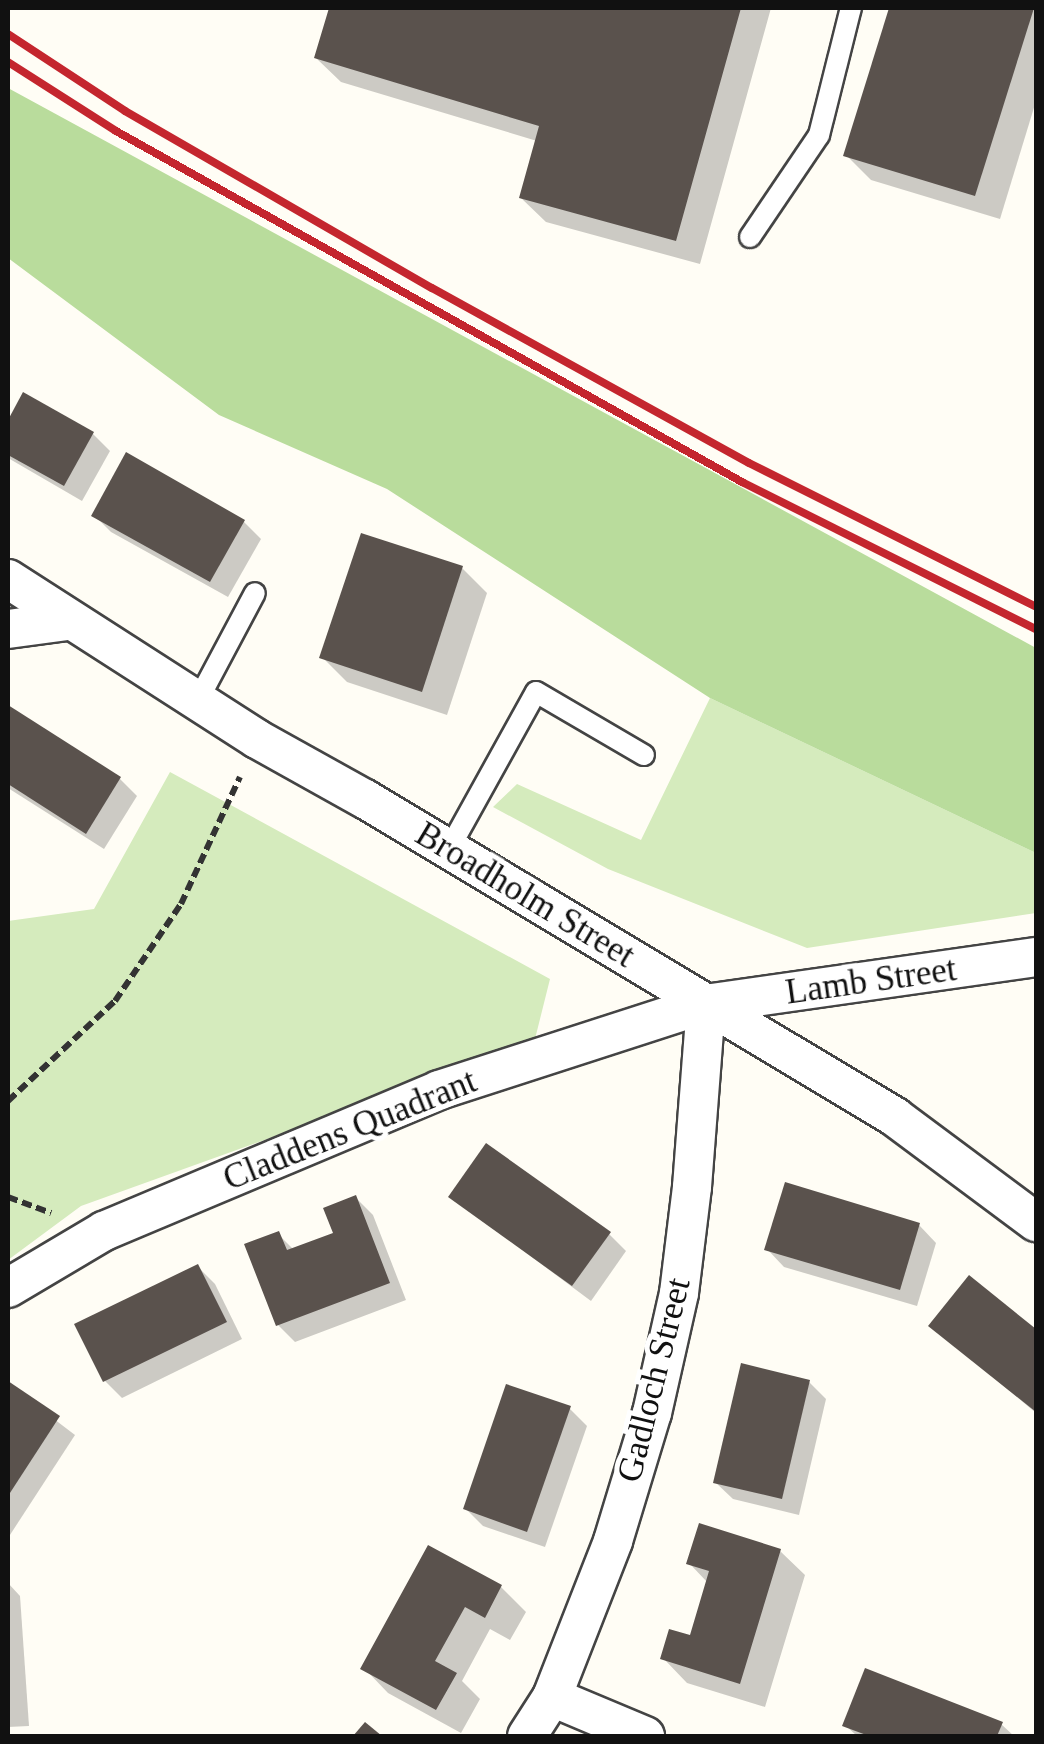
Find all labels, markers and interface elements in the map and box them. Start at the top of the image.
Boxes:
street label: Broadholm Street [408,813,642,977]
street label: Lamb Street [783,948,959,1014]
street label: Claddens Quadrant [217,1060,483,1200]
street label: Gadloch Street [608,1274,700,1486]

